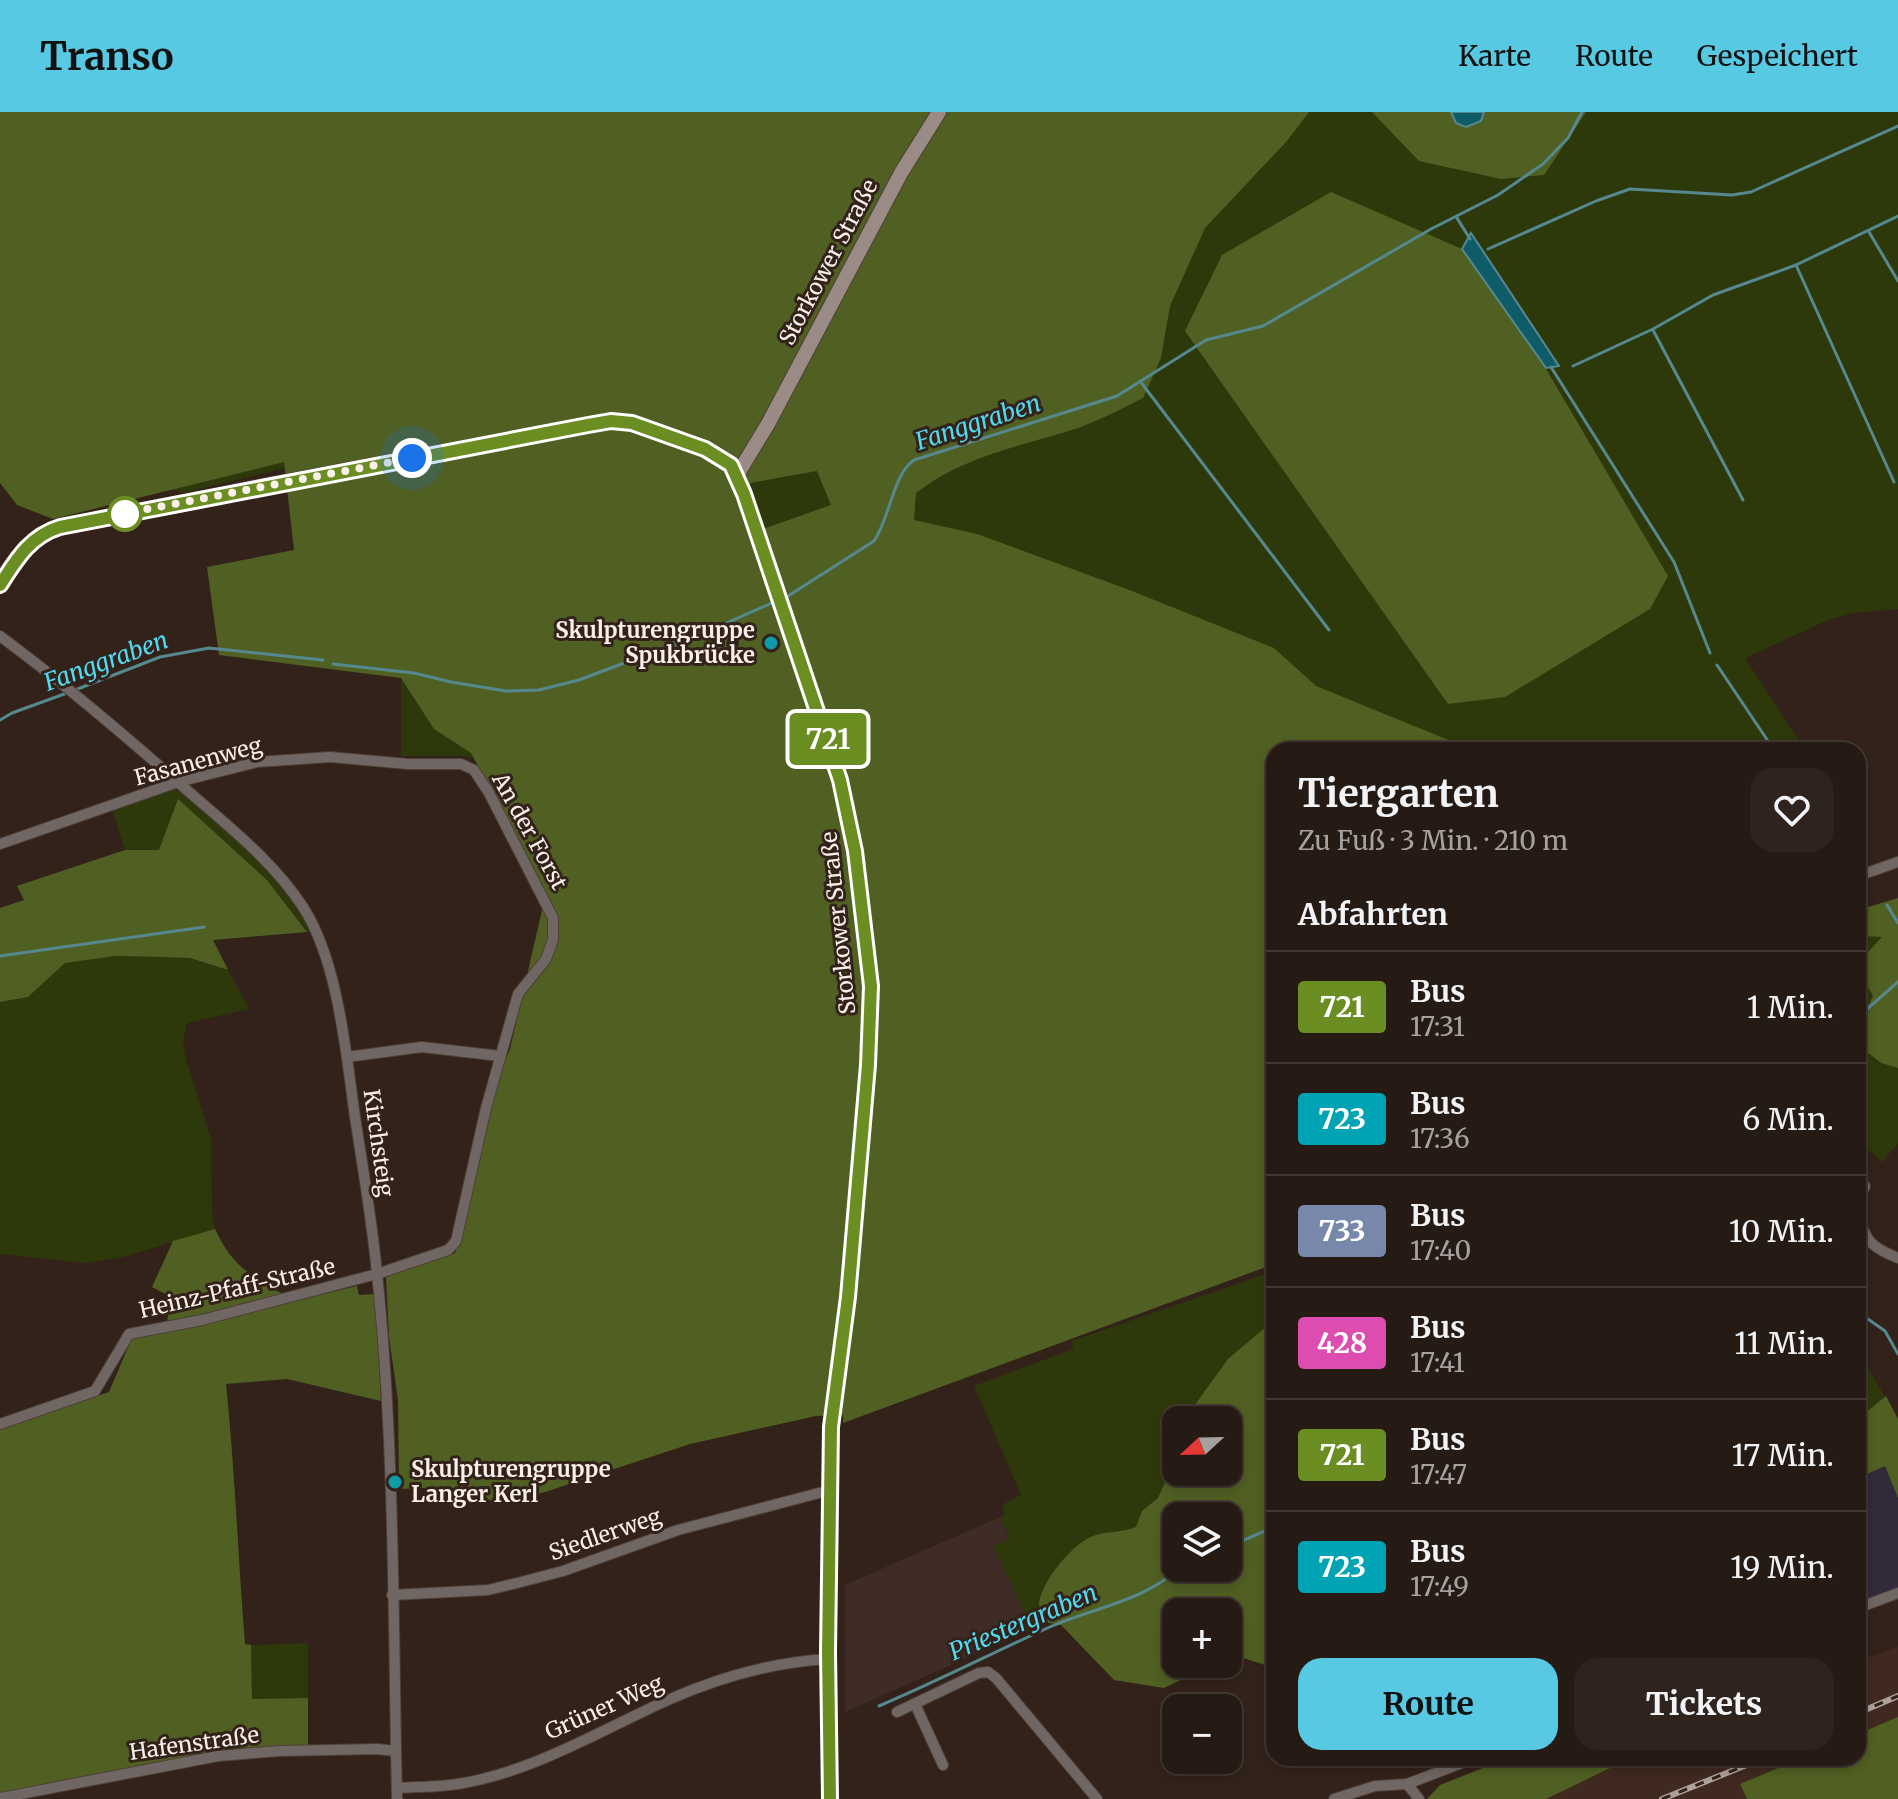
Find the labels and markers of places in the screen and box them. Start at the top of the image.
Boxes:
unlabelled marker [108,497,142,531]
place label: Skulpturengruppe Spukbrücke [555,616,755,669]
marker: Skulpturengruppe Spukbrücke [762,634,780,652]
place label: Skulpturengruppe Langer Kerl [411,1455,611,1508]
marker: Skulpturengruppe Langer Kerl [386,1473,404,1491]

